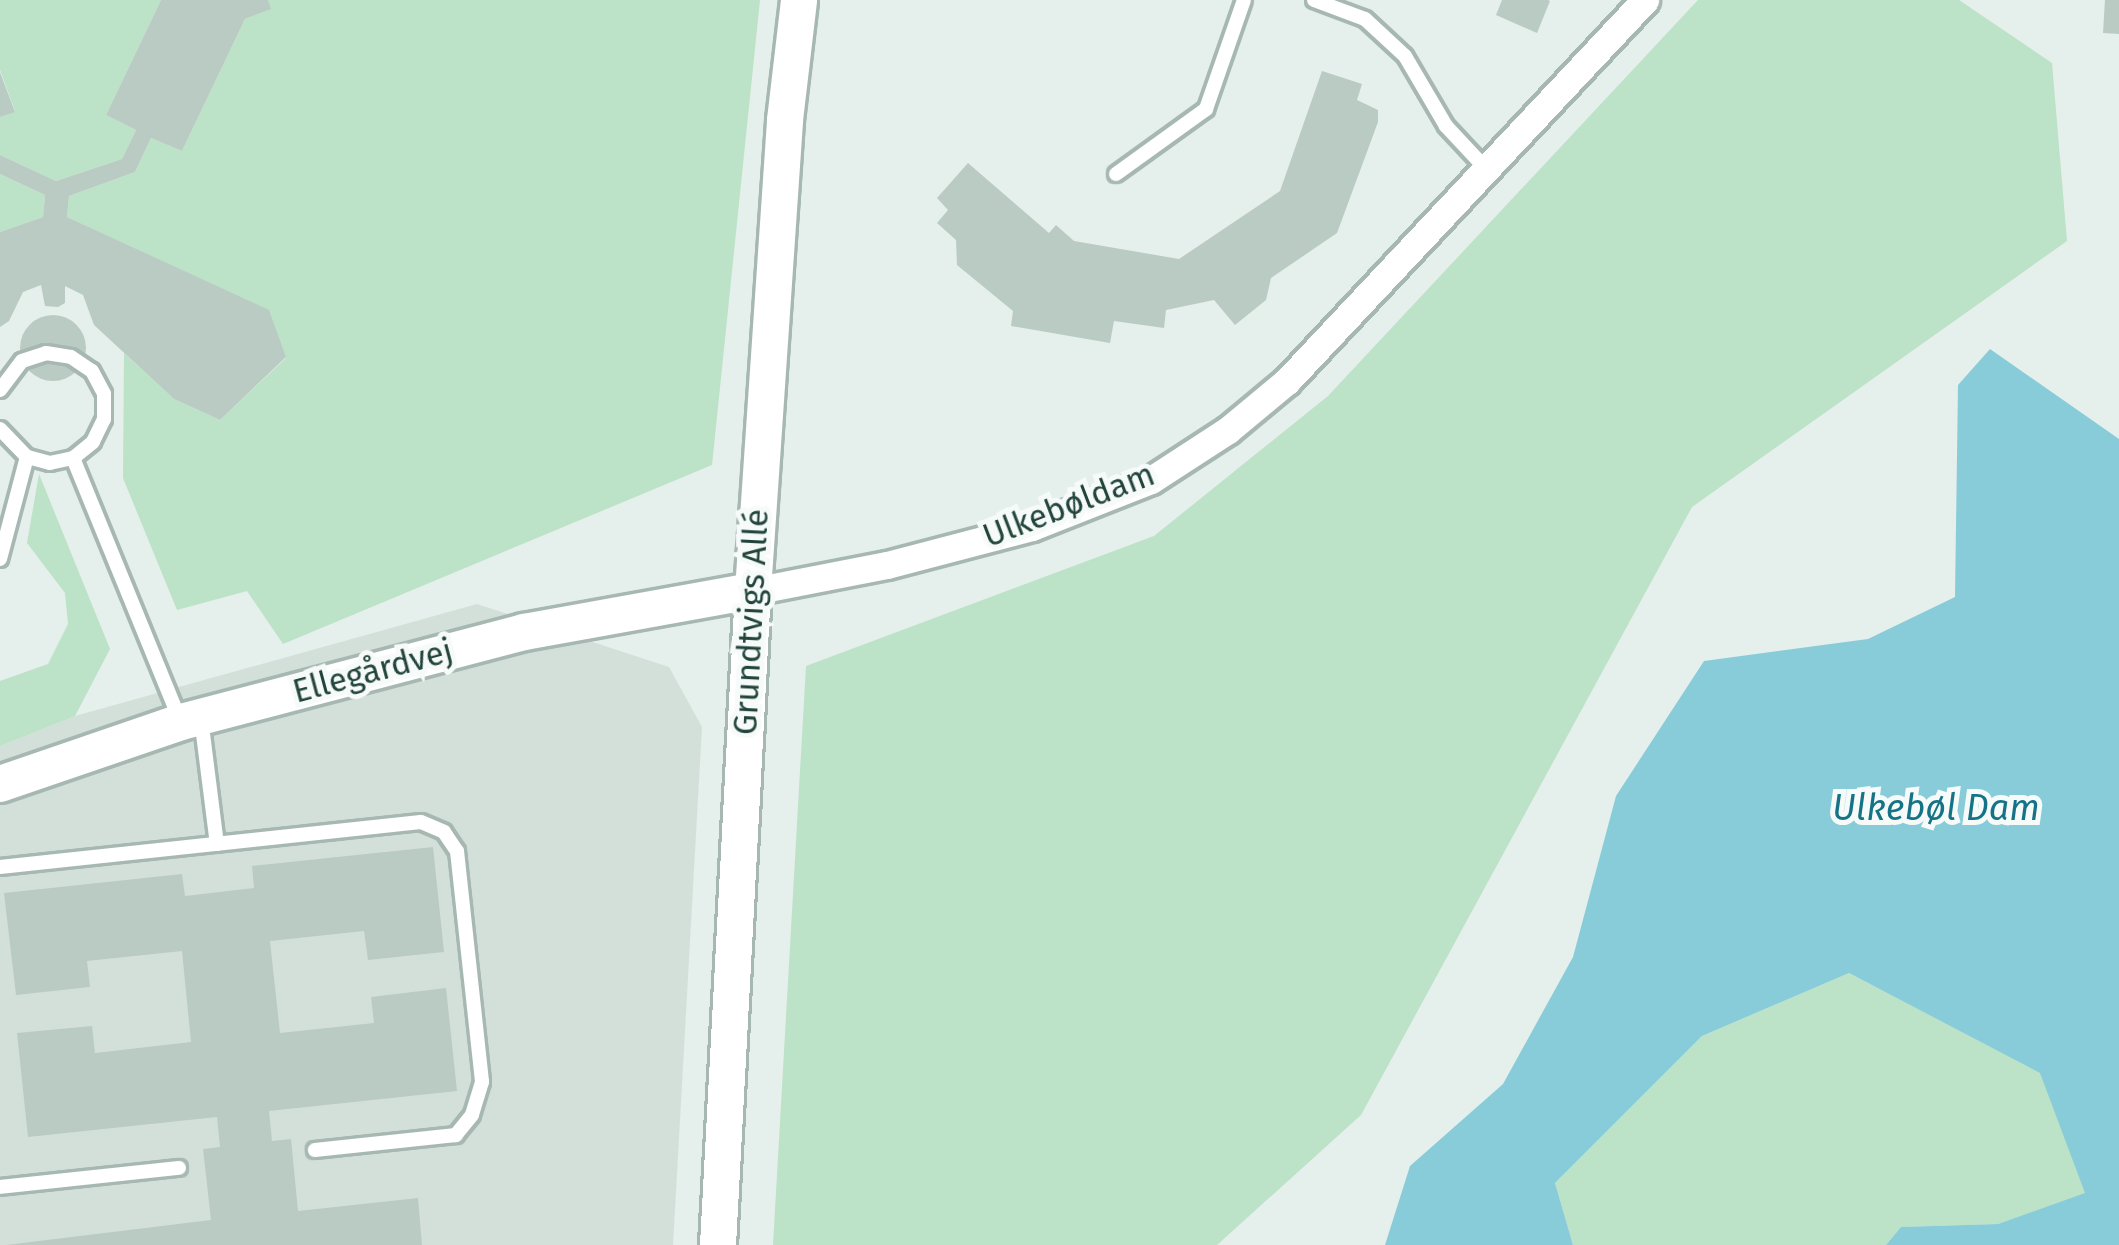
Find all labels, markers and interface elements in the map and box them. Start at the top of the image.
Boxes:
street label: Ulkebøldam [978,455,1160,557]
street label: Grundtvigs Allé [726,508,778,736]
street label: Ellegårdvej [289,632,457,712]
water label: Ulkebøl Dam [1832,787,2040,831]

